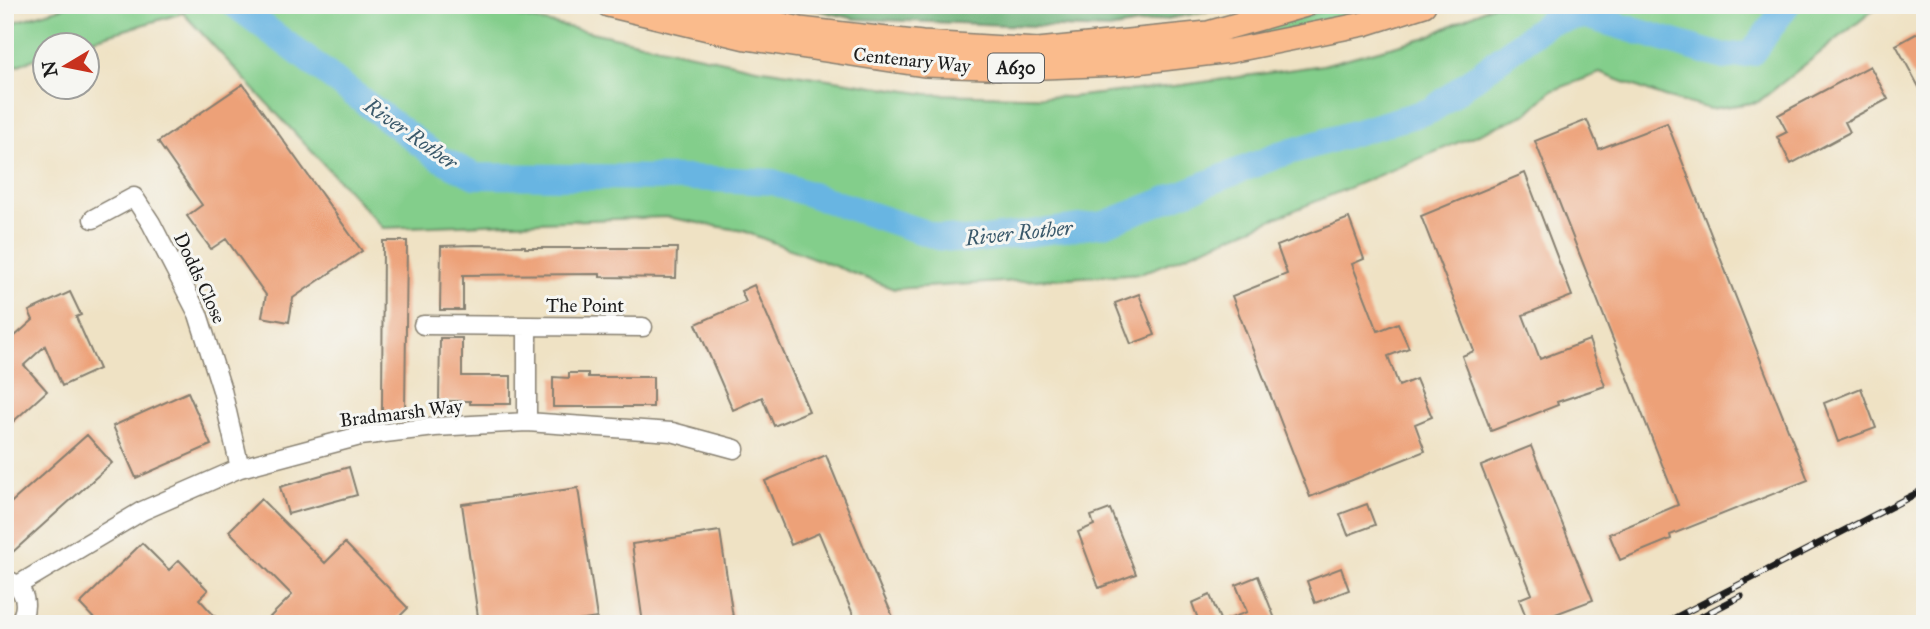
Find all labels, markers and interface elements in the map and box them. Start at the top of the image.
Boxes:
north arrow [32,32,102,102]
street label: Centenary Way [852,42,973,78]
road number: A630 [988,54,1044,82]
text: N [37,59,62,79]
water label: River Rother [359,92,464,176]
water label: River Rother [963,214,1075,252]
street label: Dodds Close [169,229,231,327]
street label: The Point [546,294,624,317]
street label: Bradmarsh Way [338,394,465,432]

